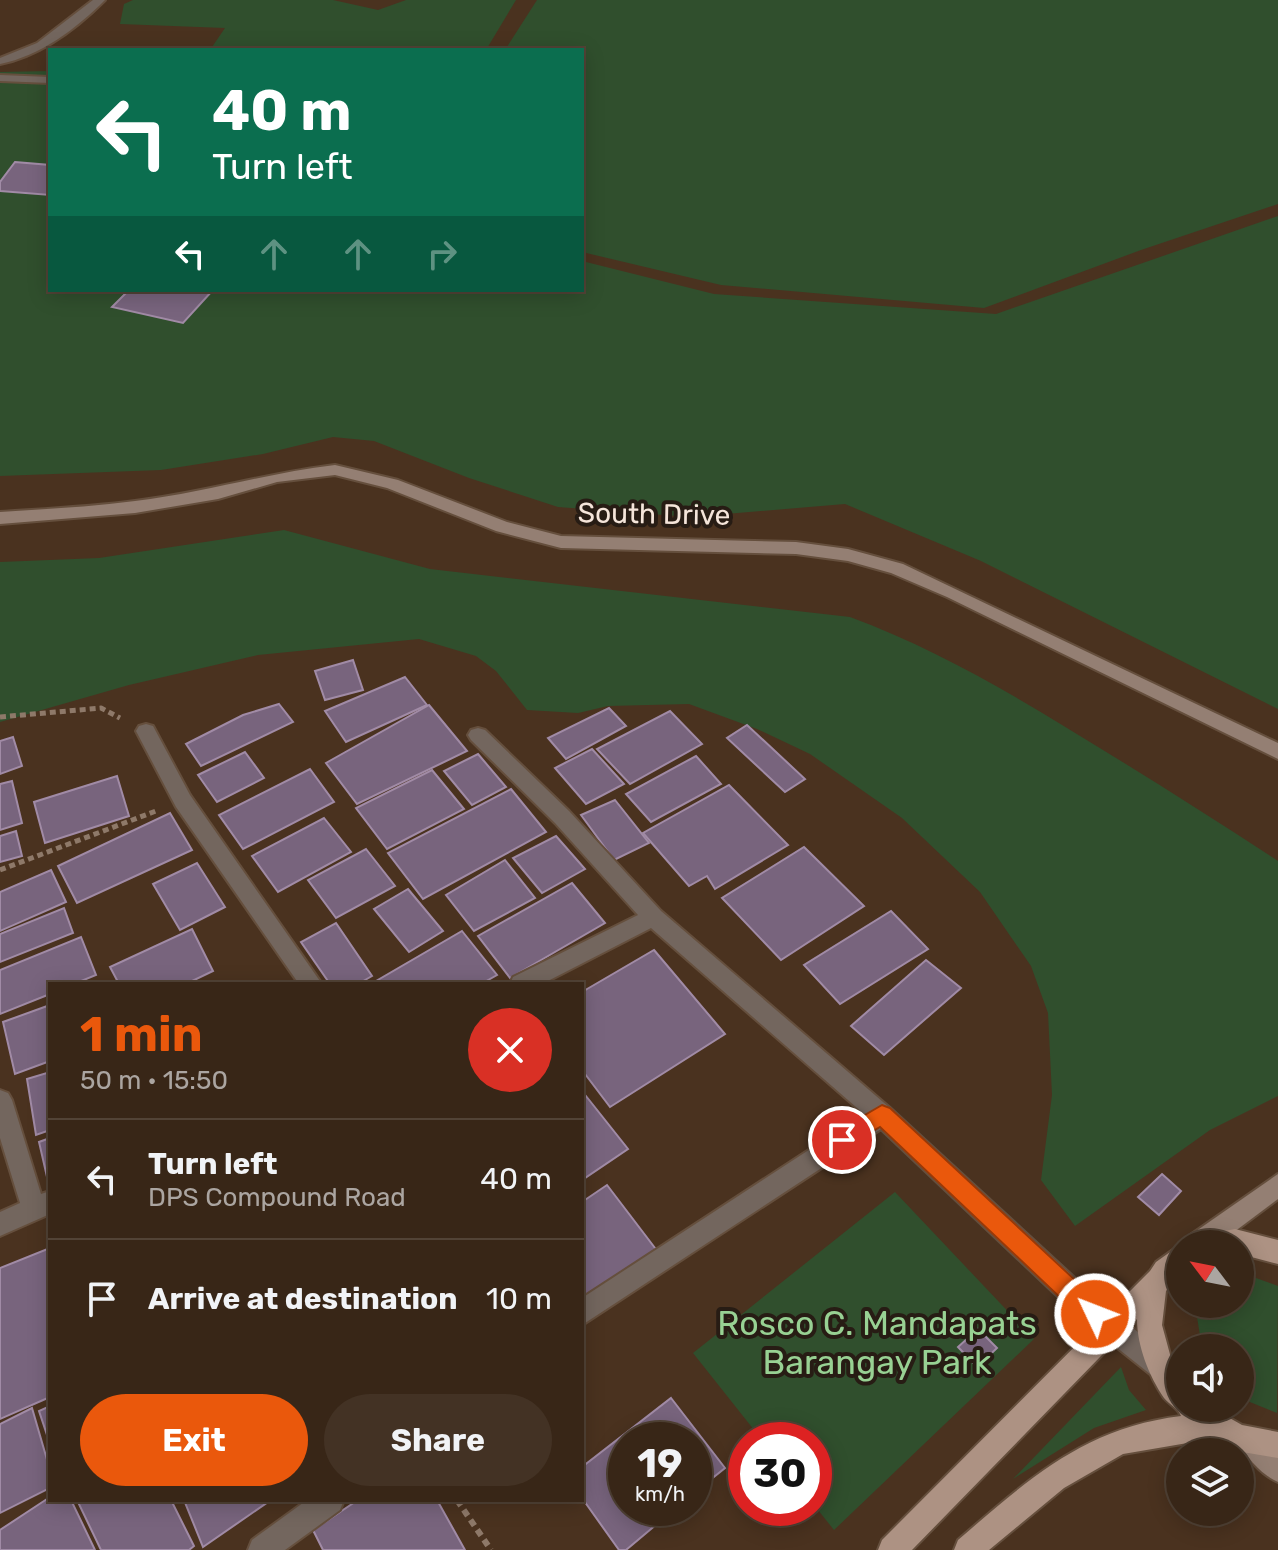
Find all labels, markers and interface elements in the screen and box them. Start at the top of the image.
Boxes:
text: 40 m [212,78,352,144]
icon: left [80,80,184,184]
text: Turn left [212,145,353,188]
icon: left [168,232,212,276]
icon: ahead [252,232,296,276]
icon: ahead [336,232,380,276]
icon: right [420,232,464,276]
street label: South Drive [577,496,731,532]
text: 1 min [80,1006,203,1063]
button: close [468,1008,552,1092]
text: 50 m · 15:50 [80,1065,228,1096]
pin [808,1106,876,1174]
icon: arrive [820,1118,864,1162]
text: Turn left [148,1146,278,1182]
icon: left [80,1157,124,1201]
text: 40 m [480,1161,552,1197]
text: DPS Compound Road [148,1182,406,1213]
north arrow [1166,1230,1254,1318]
map controls [1166,1230,1254,1526]
position arrow [1053,1272,1137,1356]
icon: arrive [80,1277,124,1321]
text: Arrive at destination [148,1281,458,1317]
text: 10 m [486,1281,552,1317]
park label: Rosco C. Mandapats Barangay Park [717,1303,1037,1383]
button: sound [1166,1334,1254,1422]
button: Exit [80,1394,308,1486]
button: Share [324,1394,552,1486]
speed limit sign: 30 [728,1422,832,1526]
button: layers [1166,1438,1254,1526]
text: 19 [637,1440,683,1487]
text: km/h [635,1482,685,1506]

